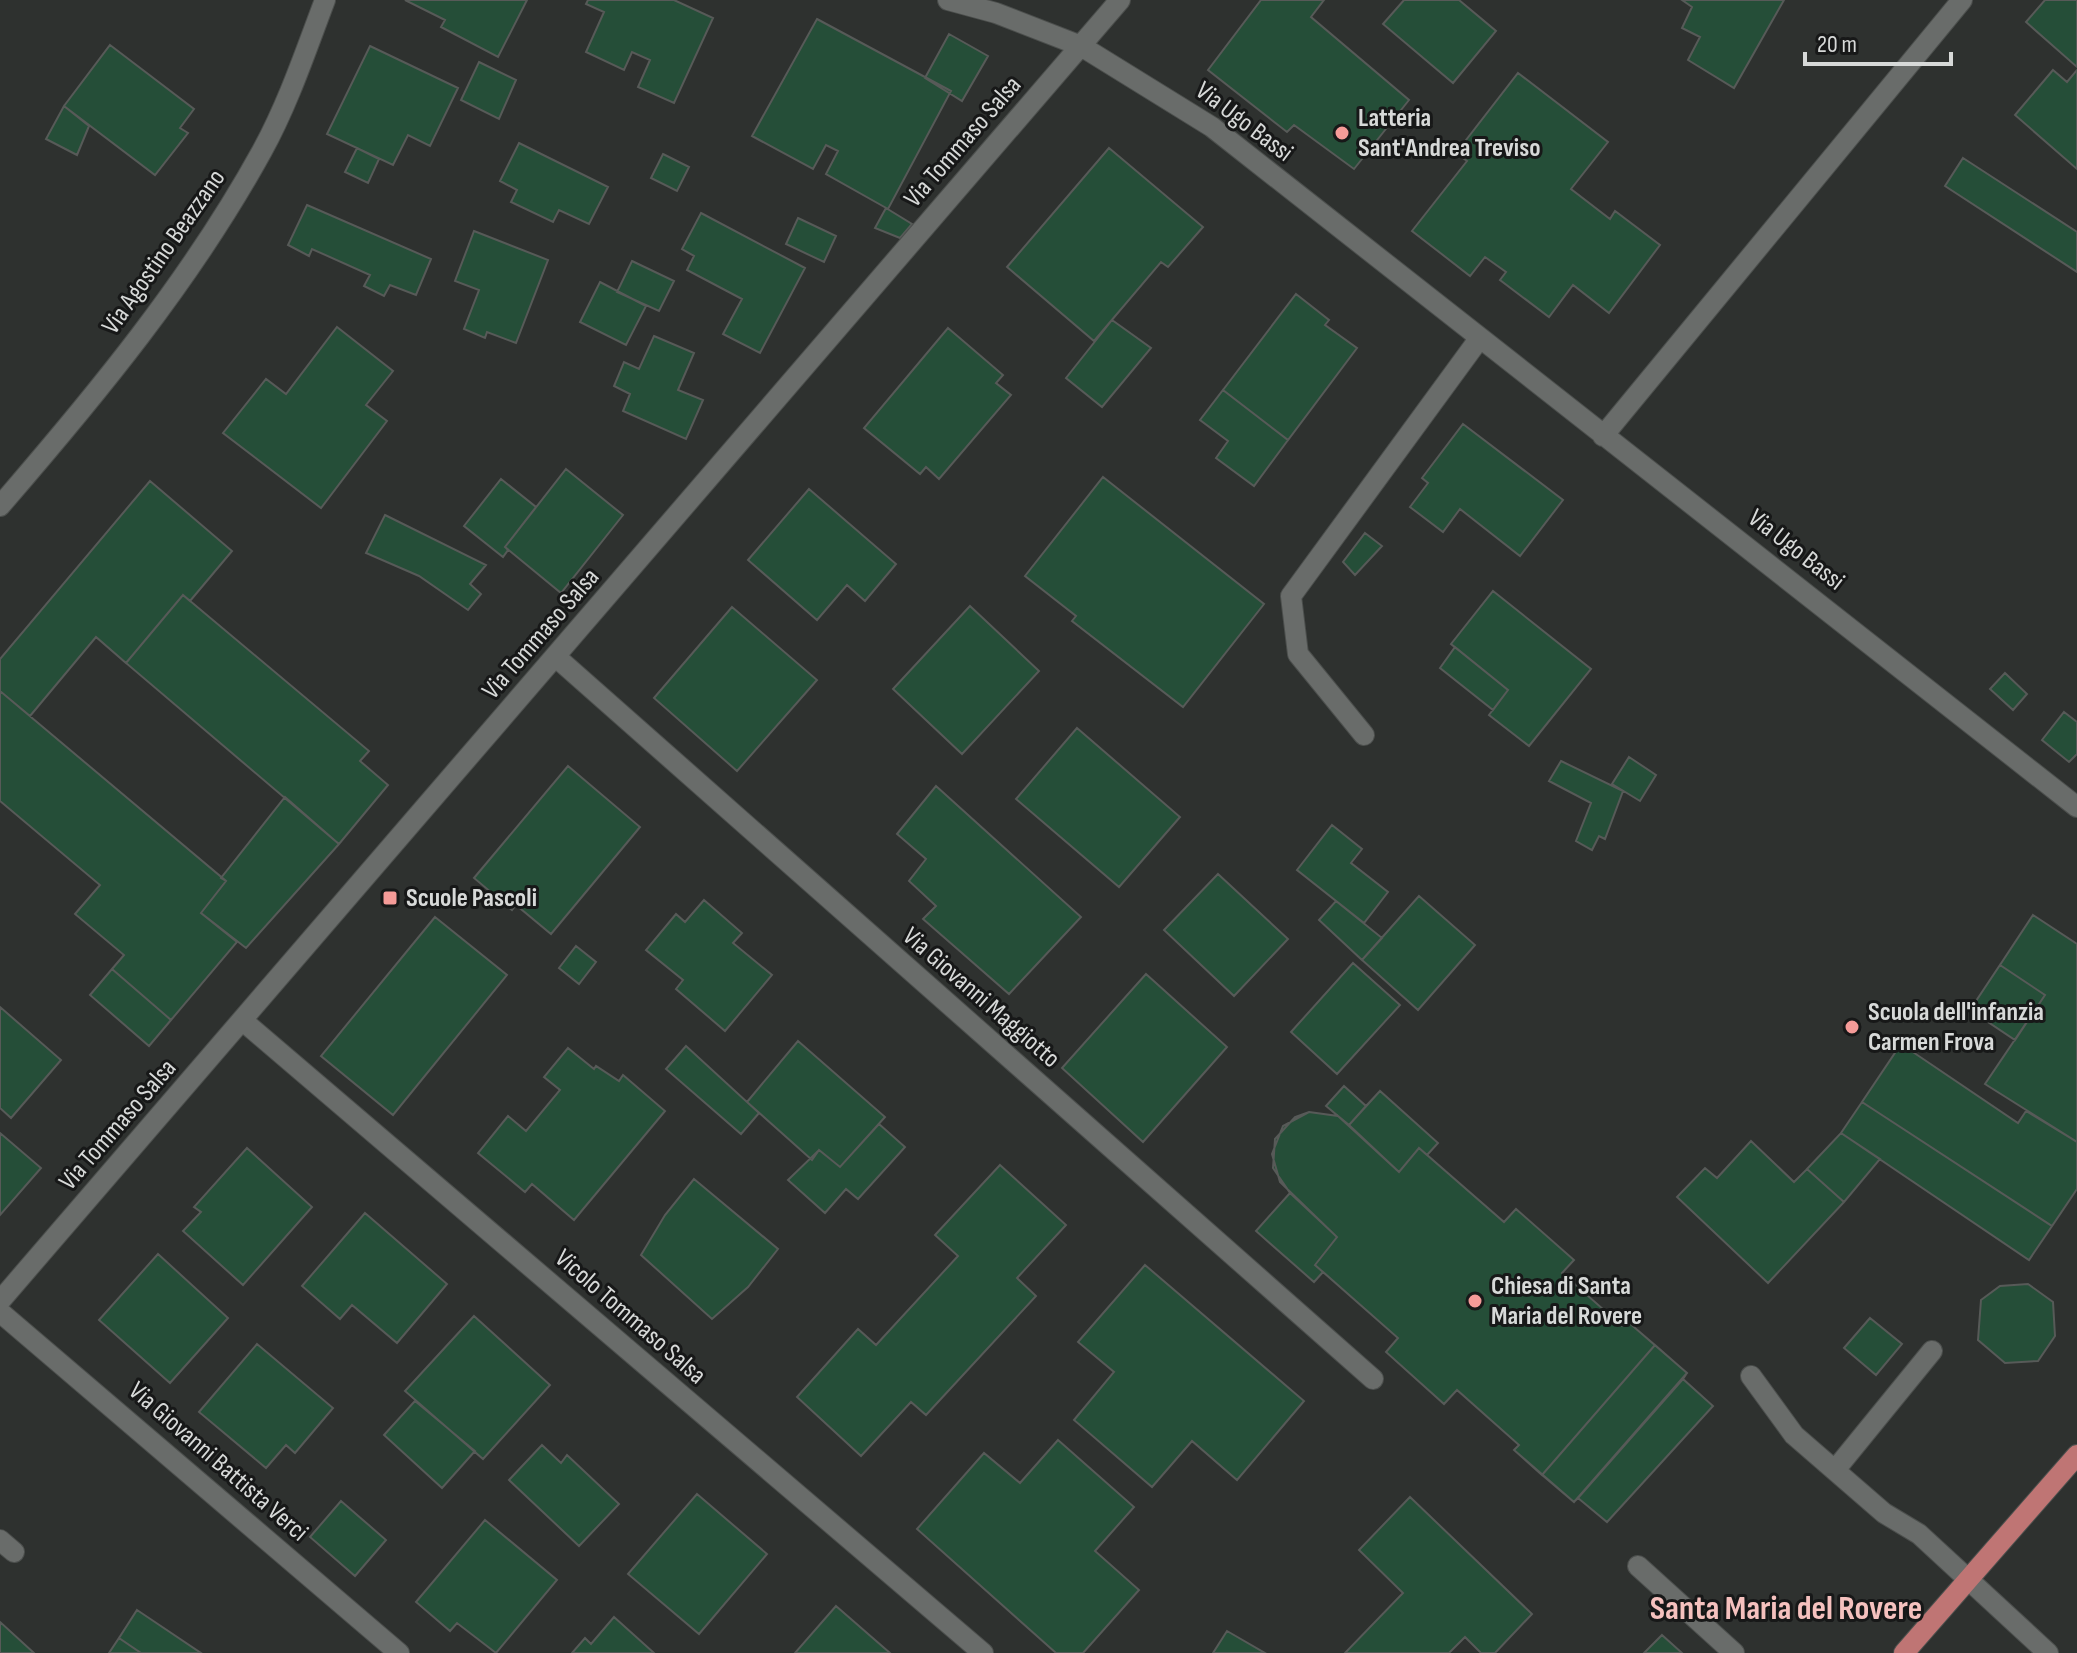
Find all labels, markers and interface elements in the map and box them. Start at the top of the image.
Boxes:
scale bar [1805,16,1951,66]
text: 20 m [1817,30,1857,59]
street label: Via Tommaso Salsa [898,70,1028,214]
street label: Via Ugo Bassi [1189,75,1299,169]
place label: Latteria Sant'Andrea Treviso [1358,103,1540,164]
marker: Latteria Sant'Andrea Treviso [1333,124,1351,142]
street label: Via Agostino Beazzano [96,164,232,340]
street label: Via Ugo Bassi [1742,503,1850,597]
street label: Via Tommaso Salsa [476,562,606,706]
place label: Scuole Pascoli [406,883,537,914]
marker: Scuole Pascoli [381,889,399,907]
street label: Via Giovanni Maggiotto [896,921,1066,1075]
place label: Scuola dell'infanzia Carmen Frova [1868,997,2044,1058]
marker: Scuola dell'infanzia Carmen Frova [1843,1018,1861,1036]
street label: Via Tommaso Salsa [53,1053,183,1197]
street label: Vicolo Tommaso Salsa [548,1243,712,1391]
place label: Chiesa di Santa Maria del Rovere [1491,1271,1642,1332]
marker: Chiesa di Santa Maria del Rovere [1466,1292,1484,1310]
street label: Via Giovanni Battista Verci [122,1376,314,1548]
district label: Santa Maria del Rovere [1650,1588,1922,1629]

